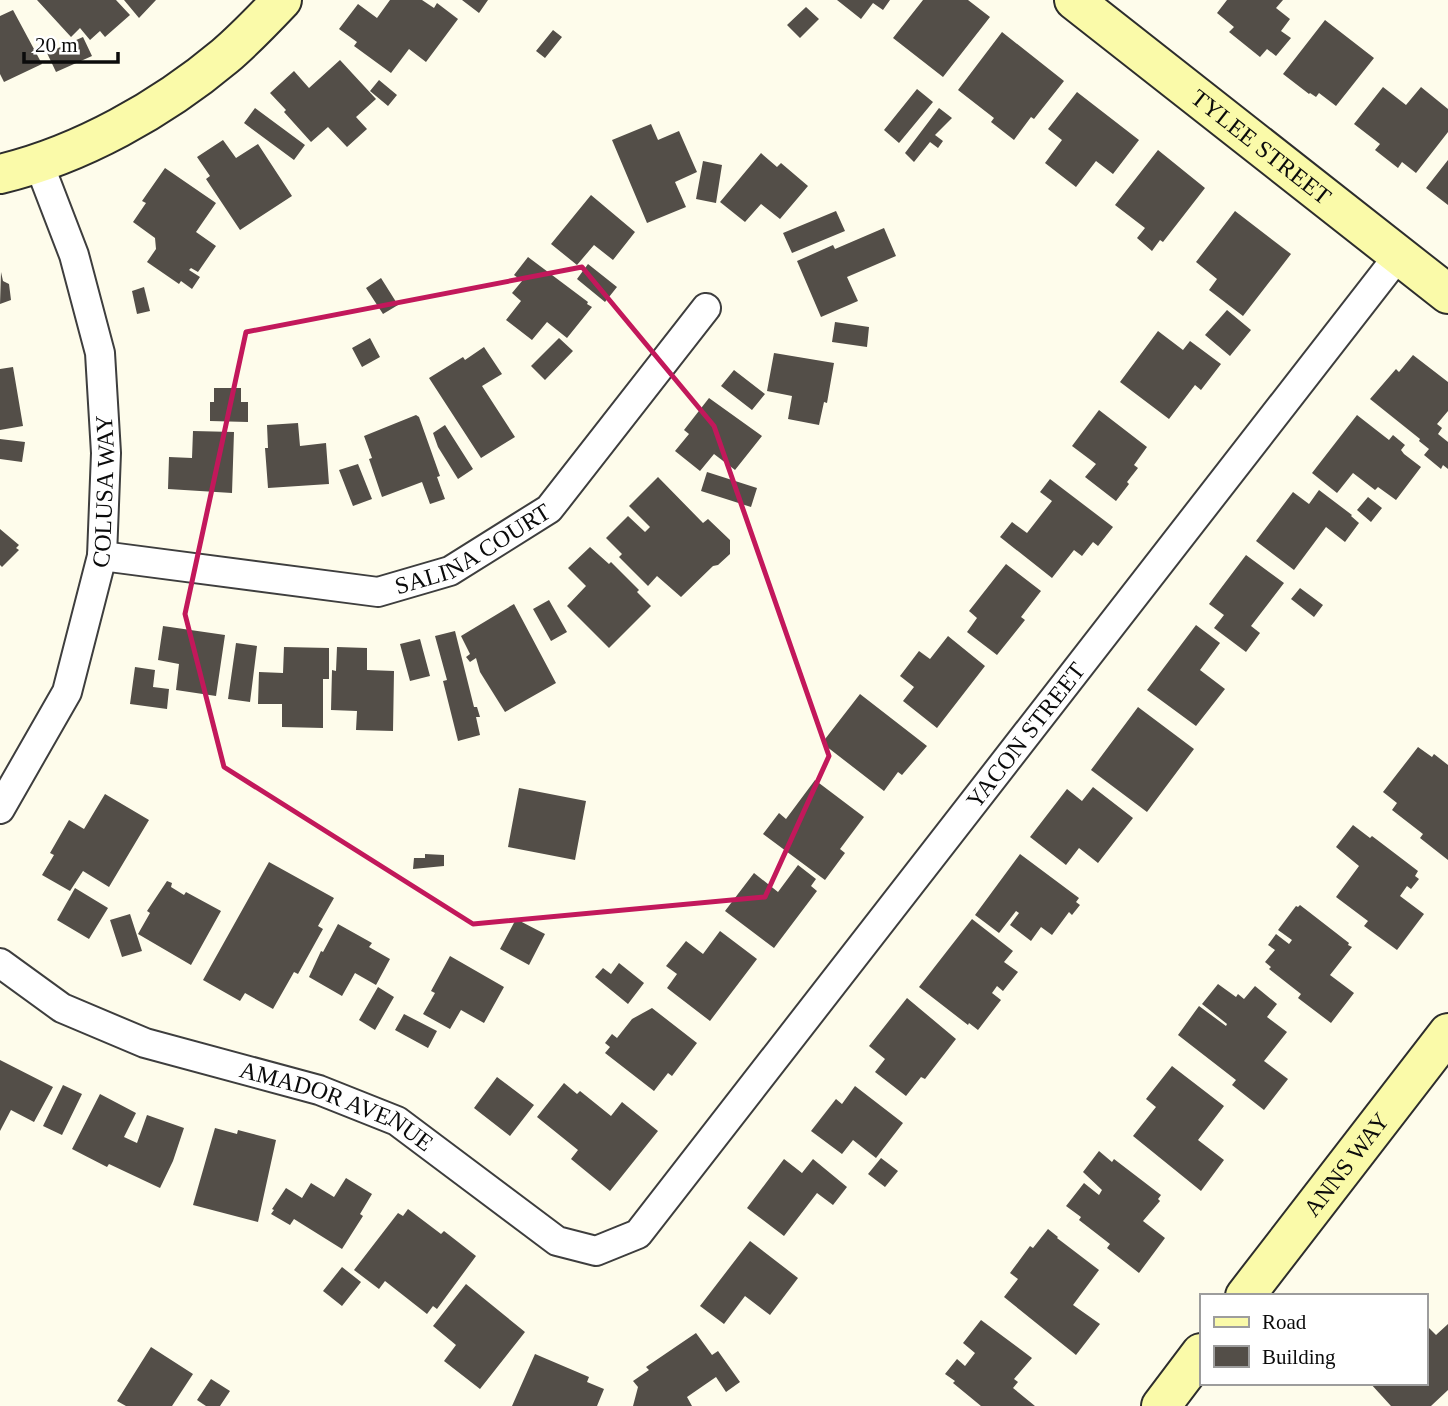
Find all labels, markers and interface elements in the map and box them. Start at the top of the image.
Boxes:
scale bar [24,21,119,65]
text: 20 m [35,33,78,57]
street label: TYLEE STREET [1186,84,1336,210]
street label: COLUSA WAY [87,414,119,571]
street label: SALINA COURT [392,498,555,599]
street label: YACON STREET [961,657,1090,813]
street label: AMADOR AVENUE [237,1056,438,1156]
street label: ANNS WAY [1298,1108,1394,1221]
legend [1200,1294,1427,1385]
text: Road [1262,1310,1307,1334]
text: Building [1262,1345,1336,1369]

